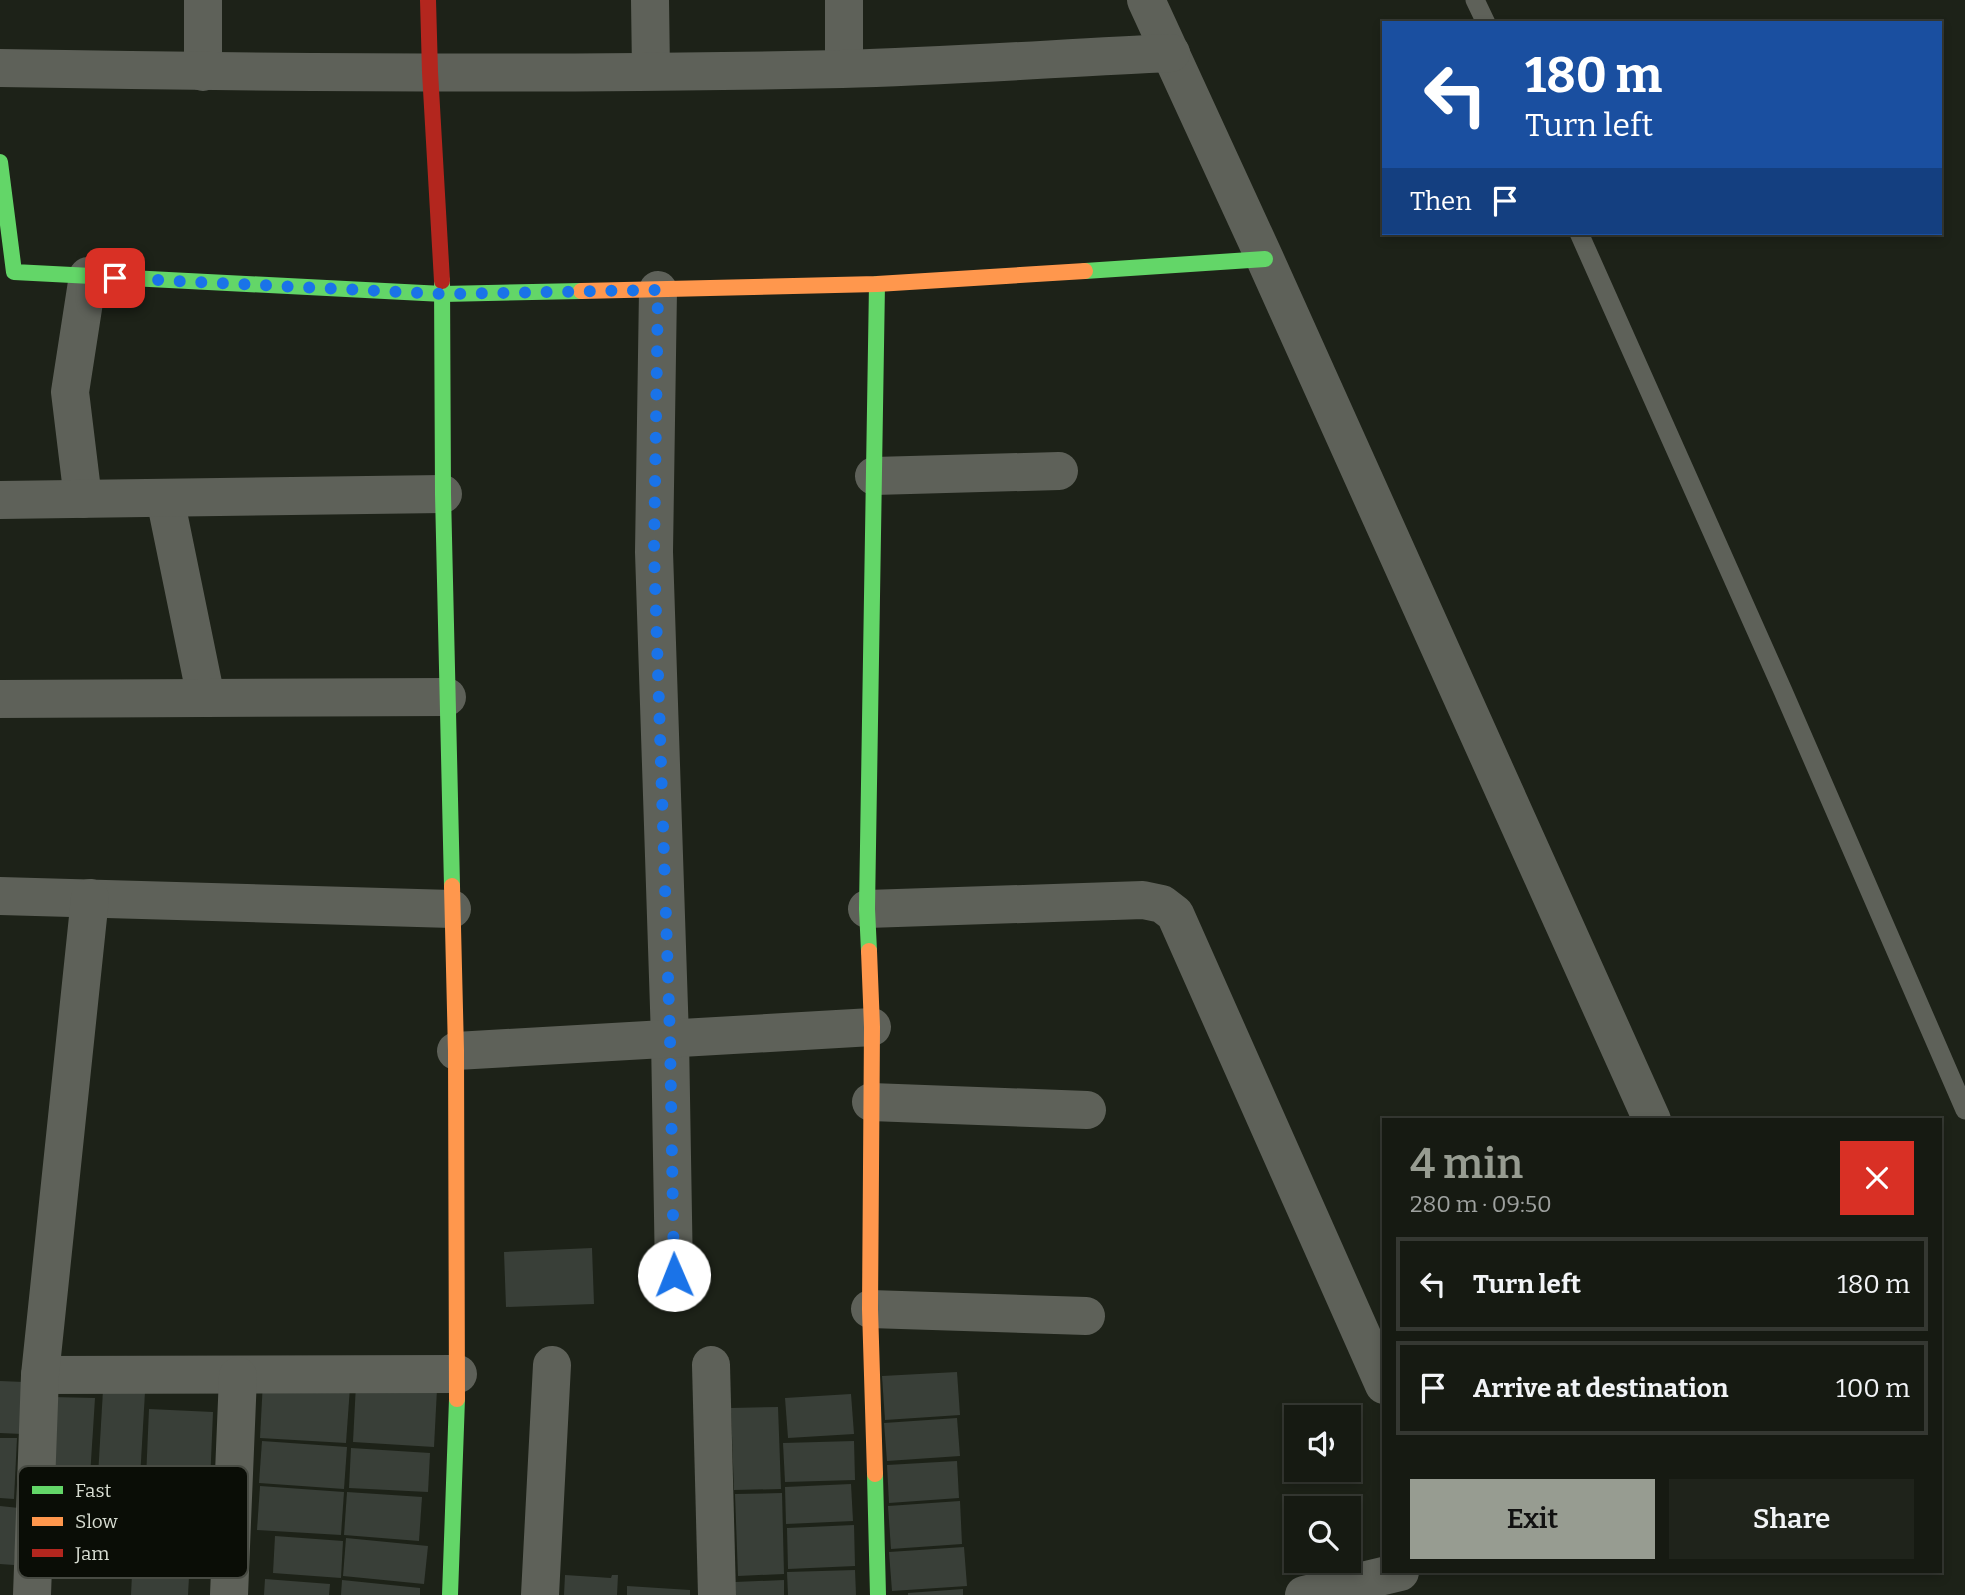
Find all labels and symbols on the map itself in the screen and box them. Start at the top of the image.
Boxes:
pin [85,248,145,308]
position arrow [637,1238,711,1312]
legend [18,1466,248,1578]
text: Fast [75,1479,112,1502]
text: Slow [75,1510,118,1533]
text: Jam [74,1542,109,1565]

